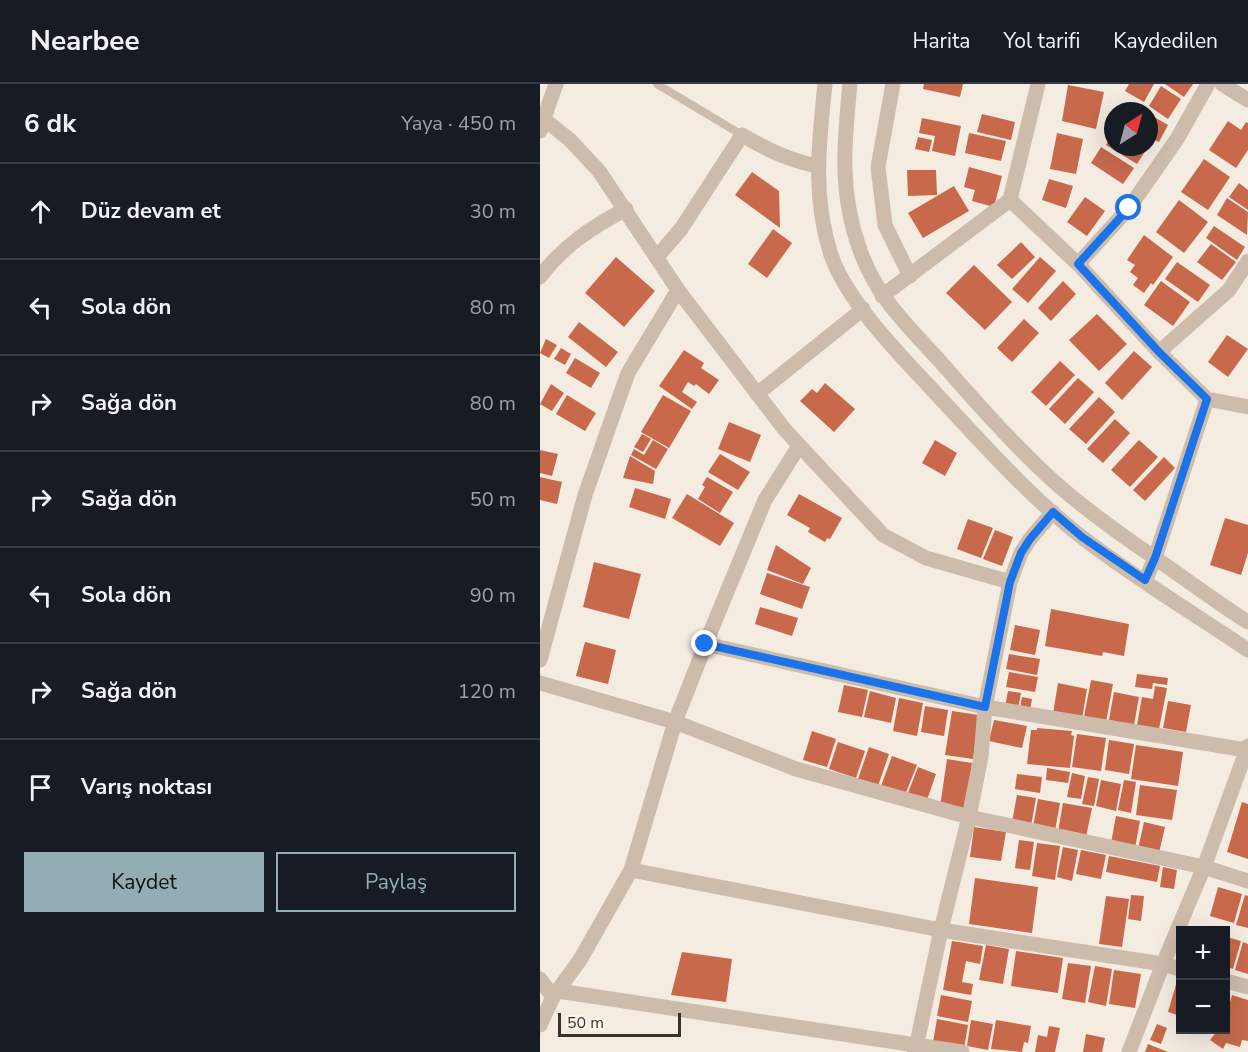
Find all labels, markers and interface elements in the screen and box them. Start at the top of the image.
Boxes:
text: Nearbee [30,22,140,60]
text: Harita [912,27,970,55]
text: Yol tarifi [1003,27,1080,55]
text: Kaydedilen [1113,27,1218,55]
north arrow [1104,102,1158,156]
text: 6 dk [24,106,76,141]
text: Yaya · 450 m [401,110,516,137]
route start [1115,194,1141,220]
icon: ahead [24,195,57,228]
text: Düz devam et [81,196,221,226]
text: 30 m [470,198,516,225]
icon: left [24,291,57,324]
text: Sola dön [81,292,171,322]
text: 80 m [470,294,516,321]
icon: right [24,387,57,420]
text: Sağa dön [81,388,177,418]
text: 80 m [470,390,516,417]
icon: right [24,483,57,516]
text: Sağa dön [81,484,177,514]
text: 50 m [470,486,516,513]
icon: left [24,579,57,612]
text: Sola dön [81,580,171,610]
text: 90 m [470,582,516,609]
route end [691,630,717,656]
icon: right [24,675,57,708]
text: Sağa dön [81,676,177,706]
text: 120 m [458,678,516,705]
icon: arrive [24,771,57,804]
text: Varış noktası [81,772,212,802]
button: Kaydet [24,852,264,912]
button: Paylaş [276,852,516,912]
map controls [1176,926,1230,1034]
button: + [1176,926,1230,980]
button: − [1176,980,1230,1034]
scale bar [558,1010,681,1038]
text: 50 m [567,1012,604,1034]

